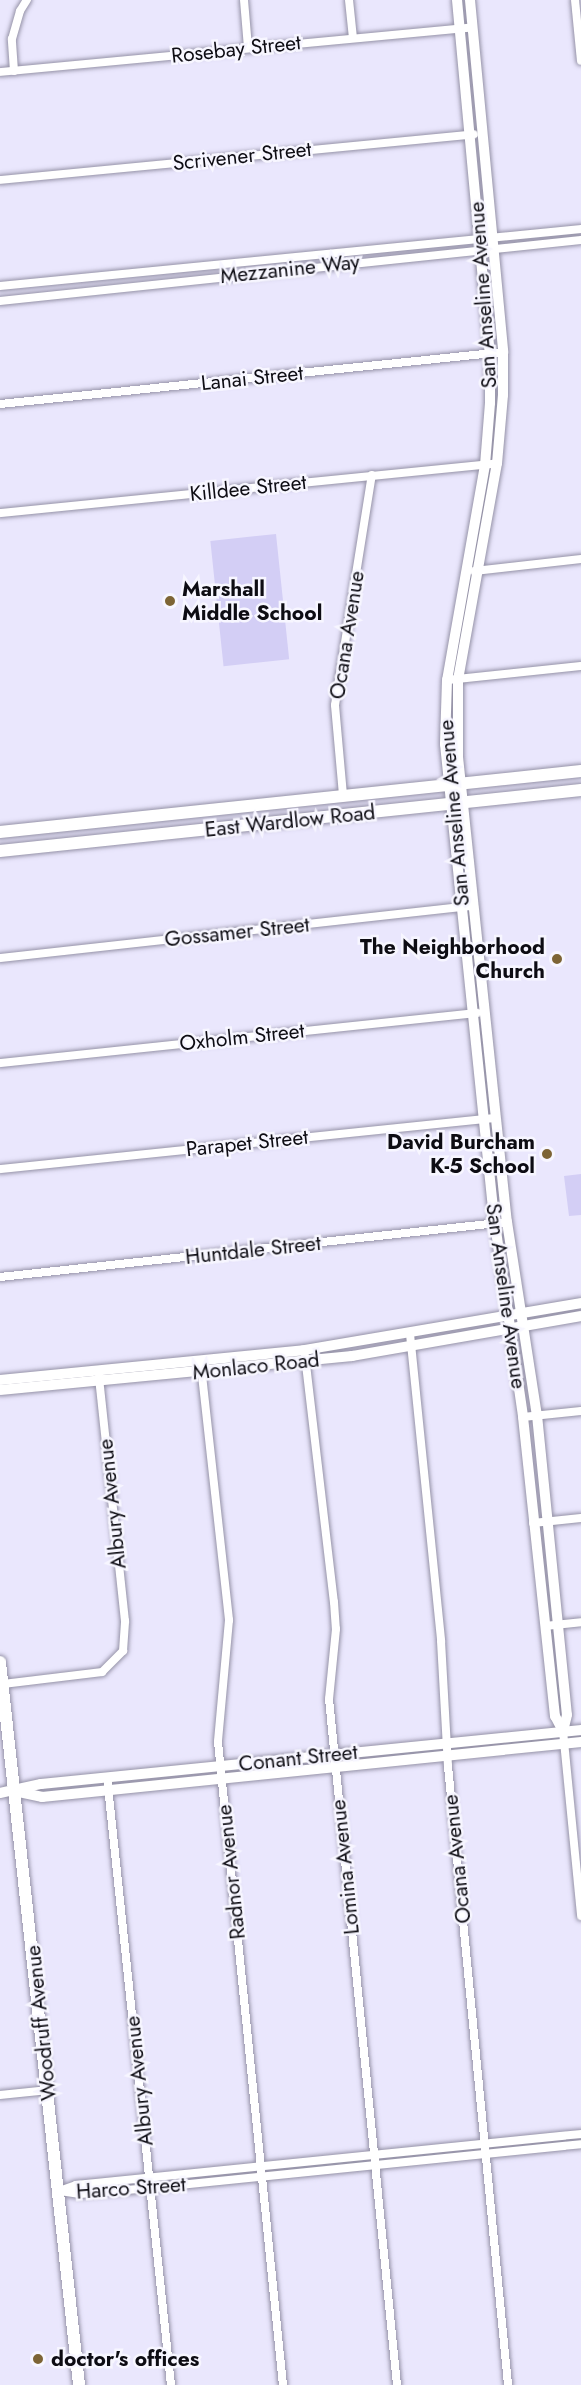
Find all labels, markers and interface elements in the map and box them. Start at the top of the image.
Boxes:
street label: Rosebay Street [170,30,302,68]
street label: Scrivener Street [171,136,313,176]
street label: San Anseline Avenue [464,201,502,389]
street label: Mezzanine Way [219,249,361,289]
street label: Lanai Street [200,360,304,396]
street label: Killdee Street [189,469,307,507]
street label: Ocana Avenue [324,569,370,701]
place label: Marshall Middle School [182,576,322,626]
marker: Marshall Middle School [163,594,177,608]
street label: San Anseline Avenue [433,719,475,907]
street label: East Wardlow Road [204,800,376,842]
street label: Gossamer Street [163,912,311,952]
place label: The Neighborhood Church [360,934,545,984]
marker: The Neighborhood Church [550,952,564,966]
street label: Oxholm Street [178,1018,306,1056]
street label: Parapet Street [185,1124,309,1162]
place label: David Burcham K-5 School [387,1129,535,1179]
marker: David Burcham K-5 School [540,1147,554,1161]
street label: San Anseline Avenue [481,1202,531,1390]
street label: Huntdale Street [184,1230,322,1270]
street label: Monlaco Road [191,1347,321,1385]
street label: Albury Avenue [93,1438,131,1570]
street label: Conant Street [237,1739,359,1777]
street label: Ocana Avenue [438,1793,476,1925]
street label: Lomina Avenue [325,1798,365,1936]
street label: Radnor Avenue [211,1803,251,1941]
street label: Woodruff Avenue [20,1944,62,2102]
street label: Albury Avenue [120,2015,158,2147]
street label: Harco Street [75,2172,187,2204]
place label: doctor's offices [51,2346,199,2372]
marker: doctor's offices [29,2350,47,2368]

